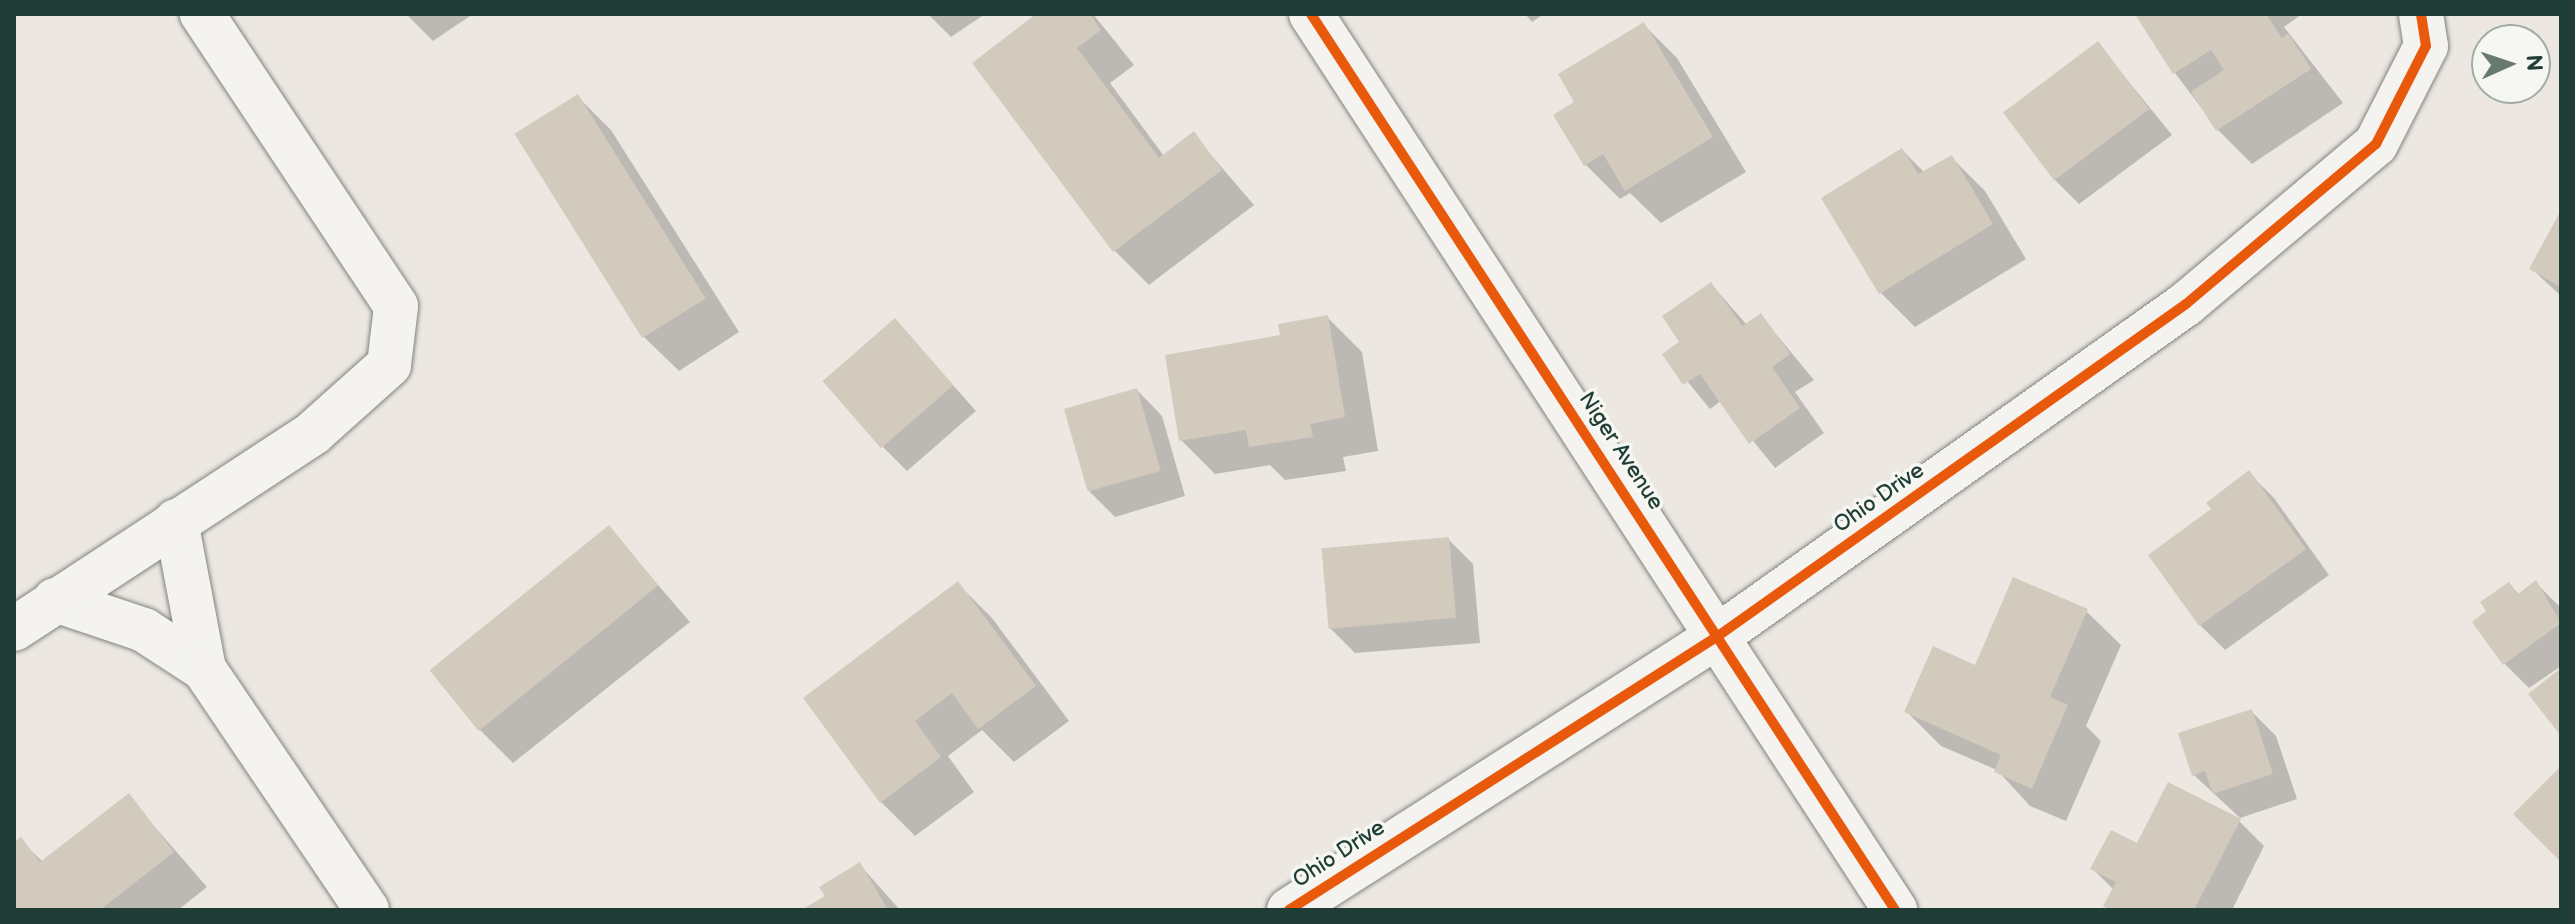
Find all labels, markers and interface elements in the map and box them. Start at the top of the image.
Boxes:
north arrow [2471,24,2551,104]
text: N [2520,54,2547,72]
street label: Niger Avenue [1573,387,1669,515]
street label: Ohio Drive [1829,457,1929,539]
street label: Ohio Drive [1288,815,1390,893]

